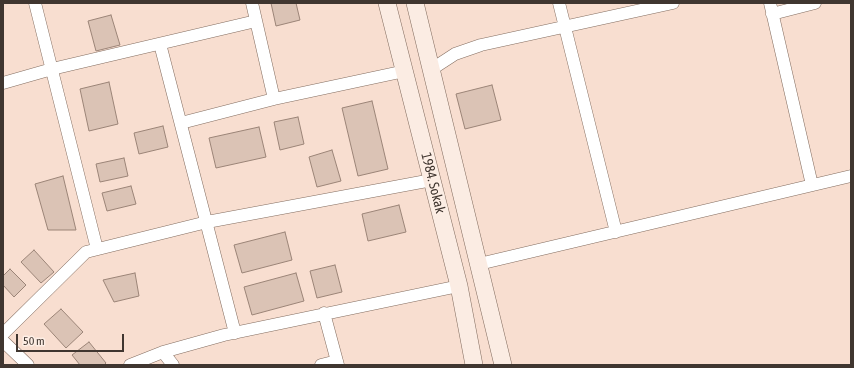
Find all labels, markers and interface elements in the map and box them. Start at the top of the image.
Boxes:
street label: 1984. Sokak [417,151,449,215]
scale bar [18,326,126,352]
text: 50 m [23,334,45,348]

